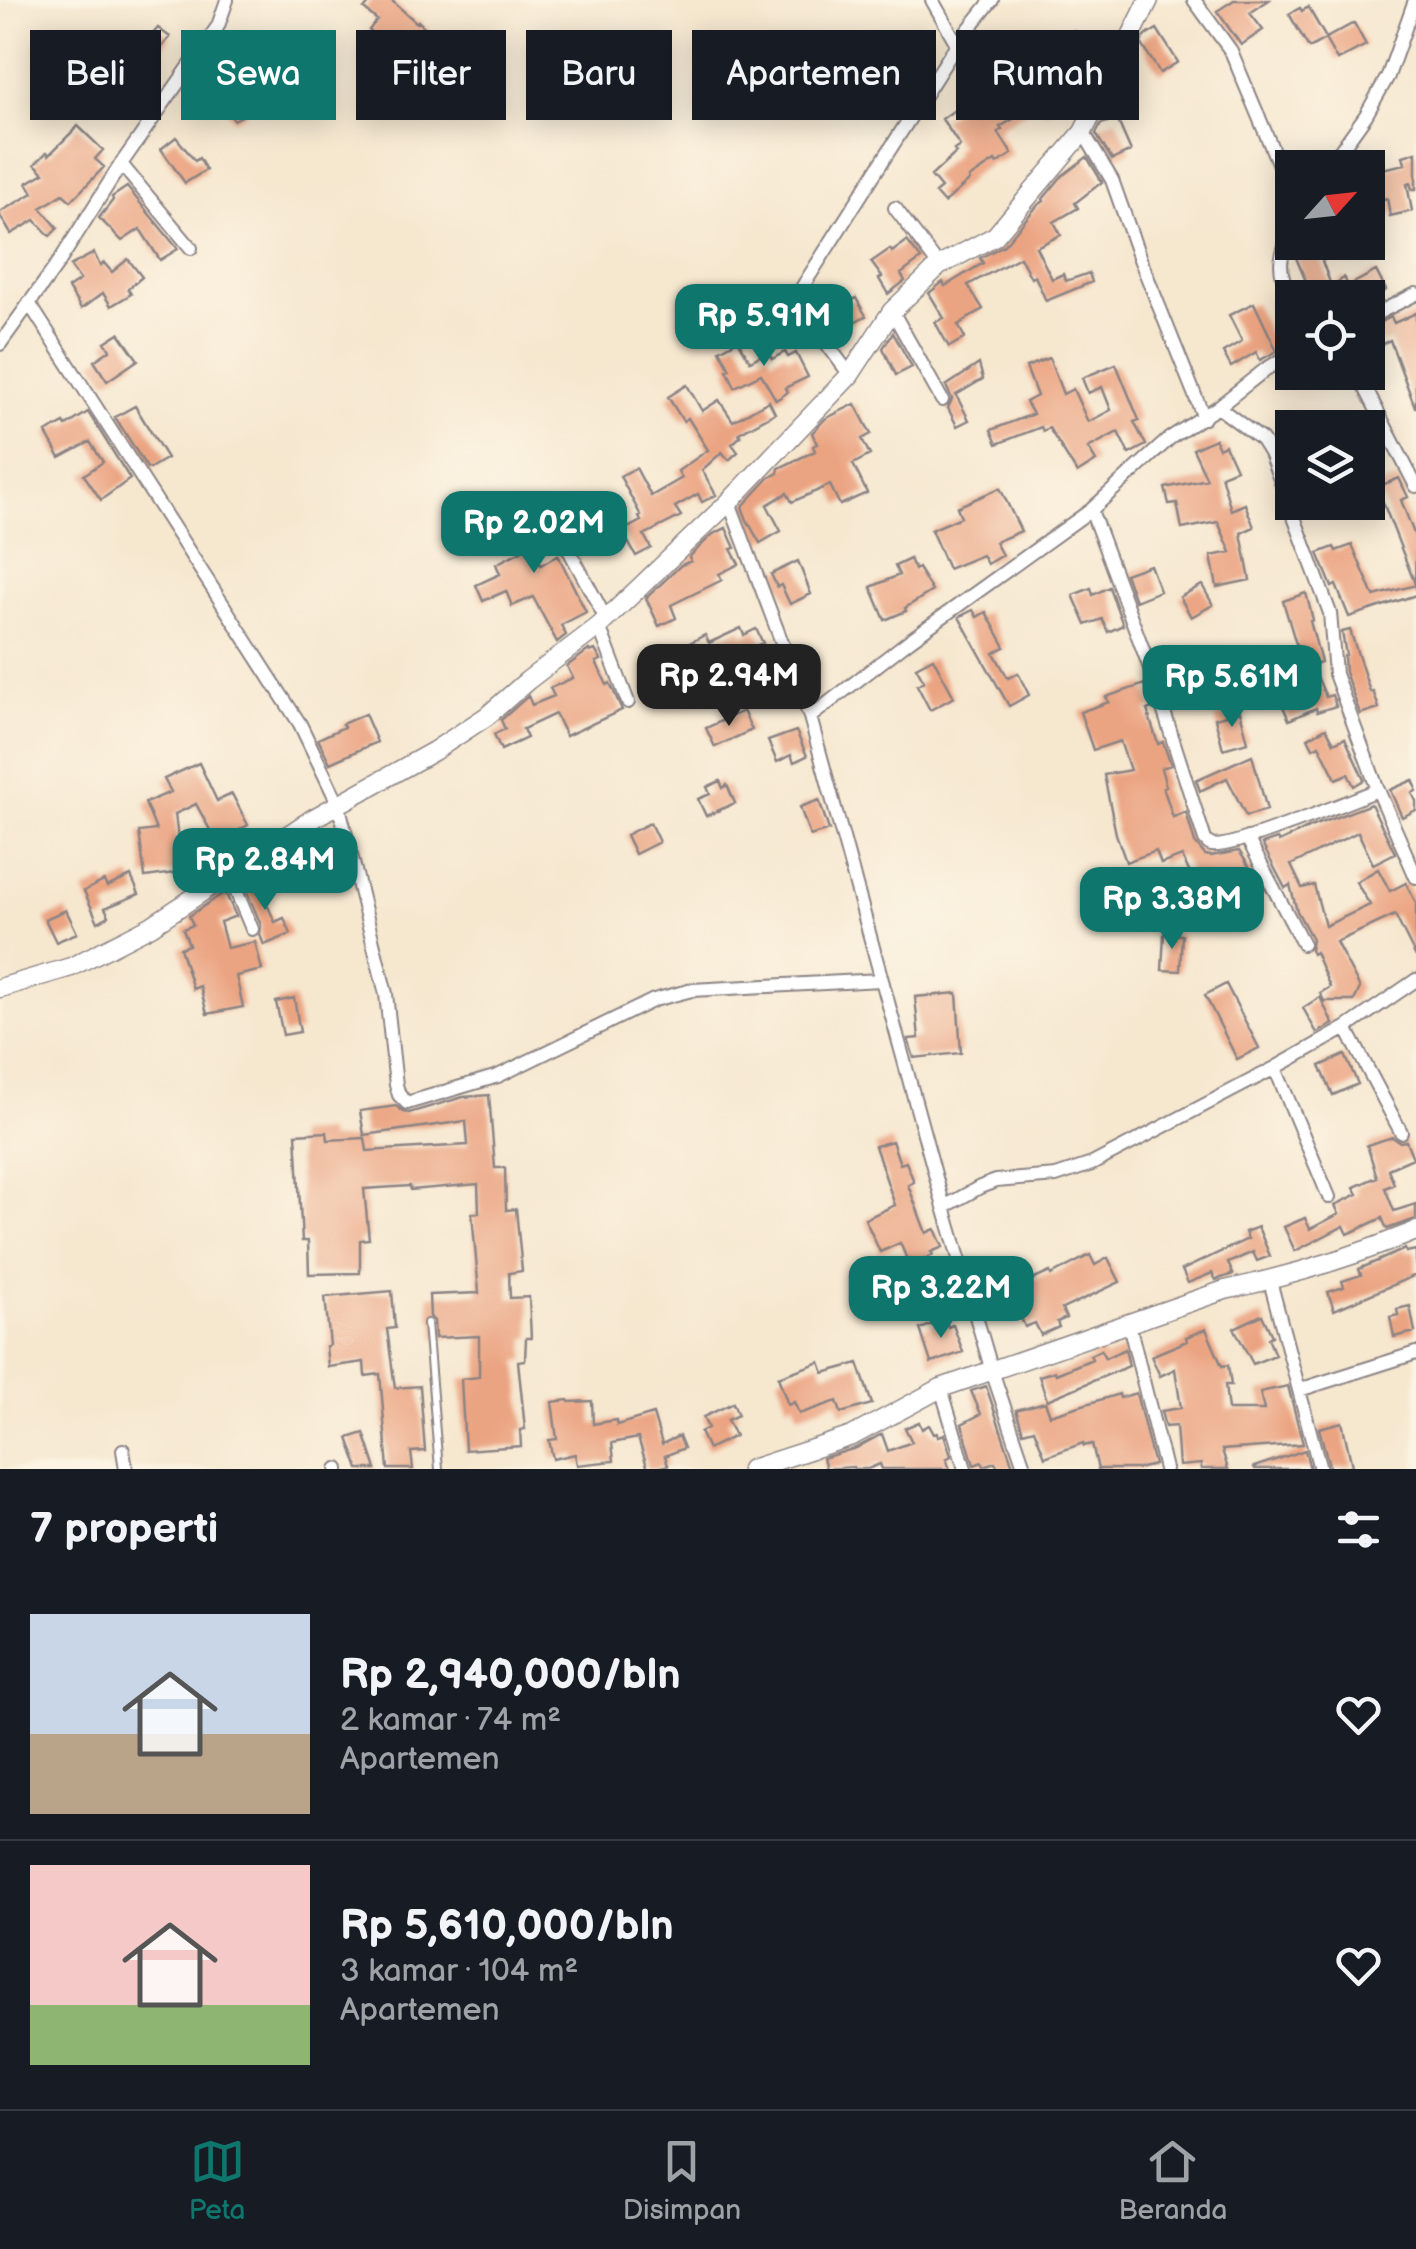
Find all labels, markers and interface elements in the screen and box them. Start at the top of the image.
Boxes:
chip: Beli [30,30,161,120]
chip: Sewa [181,30,336,120]
chip: Filter [356,30,506,120]
chip: Baru [526,30,672,120]
chip: Apartemen [692,30,936,120]
chip: Rumah [956,30,1139,120]
north arrow [1275,150,1385,260]
map controls [1275,150,1385,520]
button: locate [1275,280,1385,390]
pin: Rp 5.91M [661,284,867,369]
text: Rp 5.91M [697,297,831,336]
button: layers [1275,410,1385,520]
pin: Rp 2.02M [431,491,637,576]
text: Rp 2.02M [463,504,605,543]
pin: Rp 2.94M [626,644,832,729]
pin: Rp 5.61M [1129,645,1335,730]
text: Rp 2.94M [659,657,799,696]
text: Rp 5.61M [1165,658,1299,697]
pin: Rp 2.84M [162,828,368,913]
text: Rp 2.84M [195,841,335,880]
pin: Rp 3.38M [1069,867,1275,952]
text: Rp 3.38M [1102,880,1242,919]
pin: Rp 3.22M [838,1256,1044,1341]
text: Rp 3.22M [871,1269,1011,1308]
icon: filters [1331,1502,1386,1557]
text: 7 properti [30,1504,218,1555]
text: Rp 2,940,000/bln [340,1650,681,1701]
icon: home [110,1654,230,1774]
icon: heart [1331,1687,1386,1742]
text: 2 kamar · 74 m² [340,1701,561,1740]
text: Apartemen [340,1740,499,1779]
text: Rp 5,610,000/bln [340,1901,674,1952]
icon: home [110,1905,230,2025]
icon: heart [1331,1938,1386,1993]
text: 3 kamar · 104 m² [340,1952,578,1991]
text: Apartemen [340,1991,499,2030]
tab: Peta [189,2134,245,2227]
tab: Disimpan [623,2134,741,2227]
tab: Beranda [1118,2134,1227,2227]

